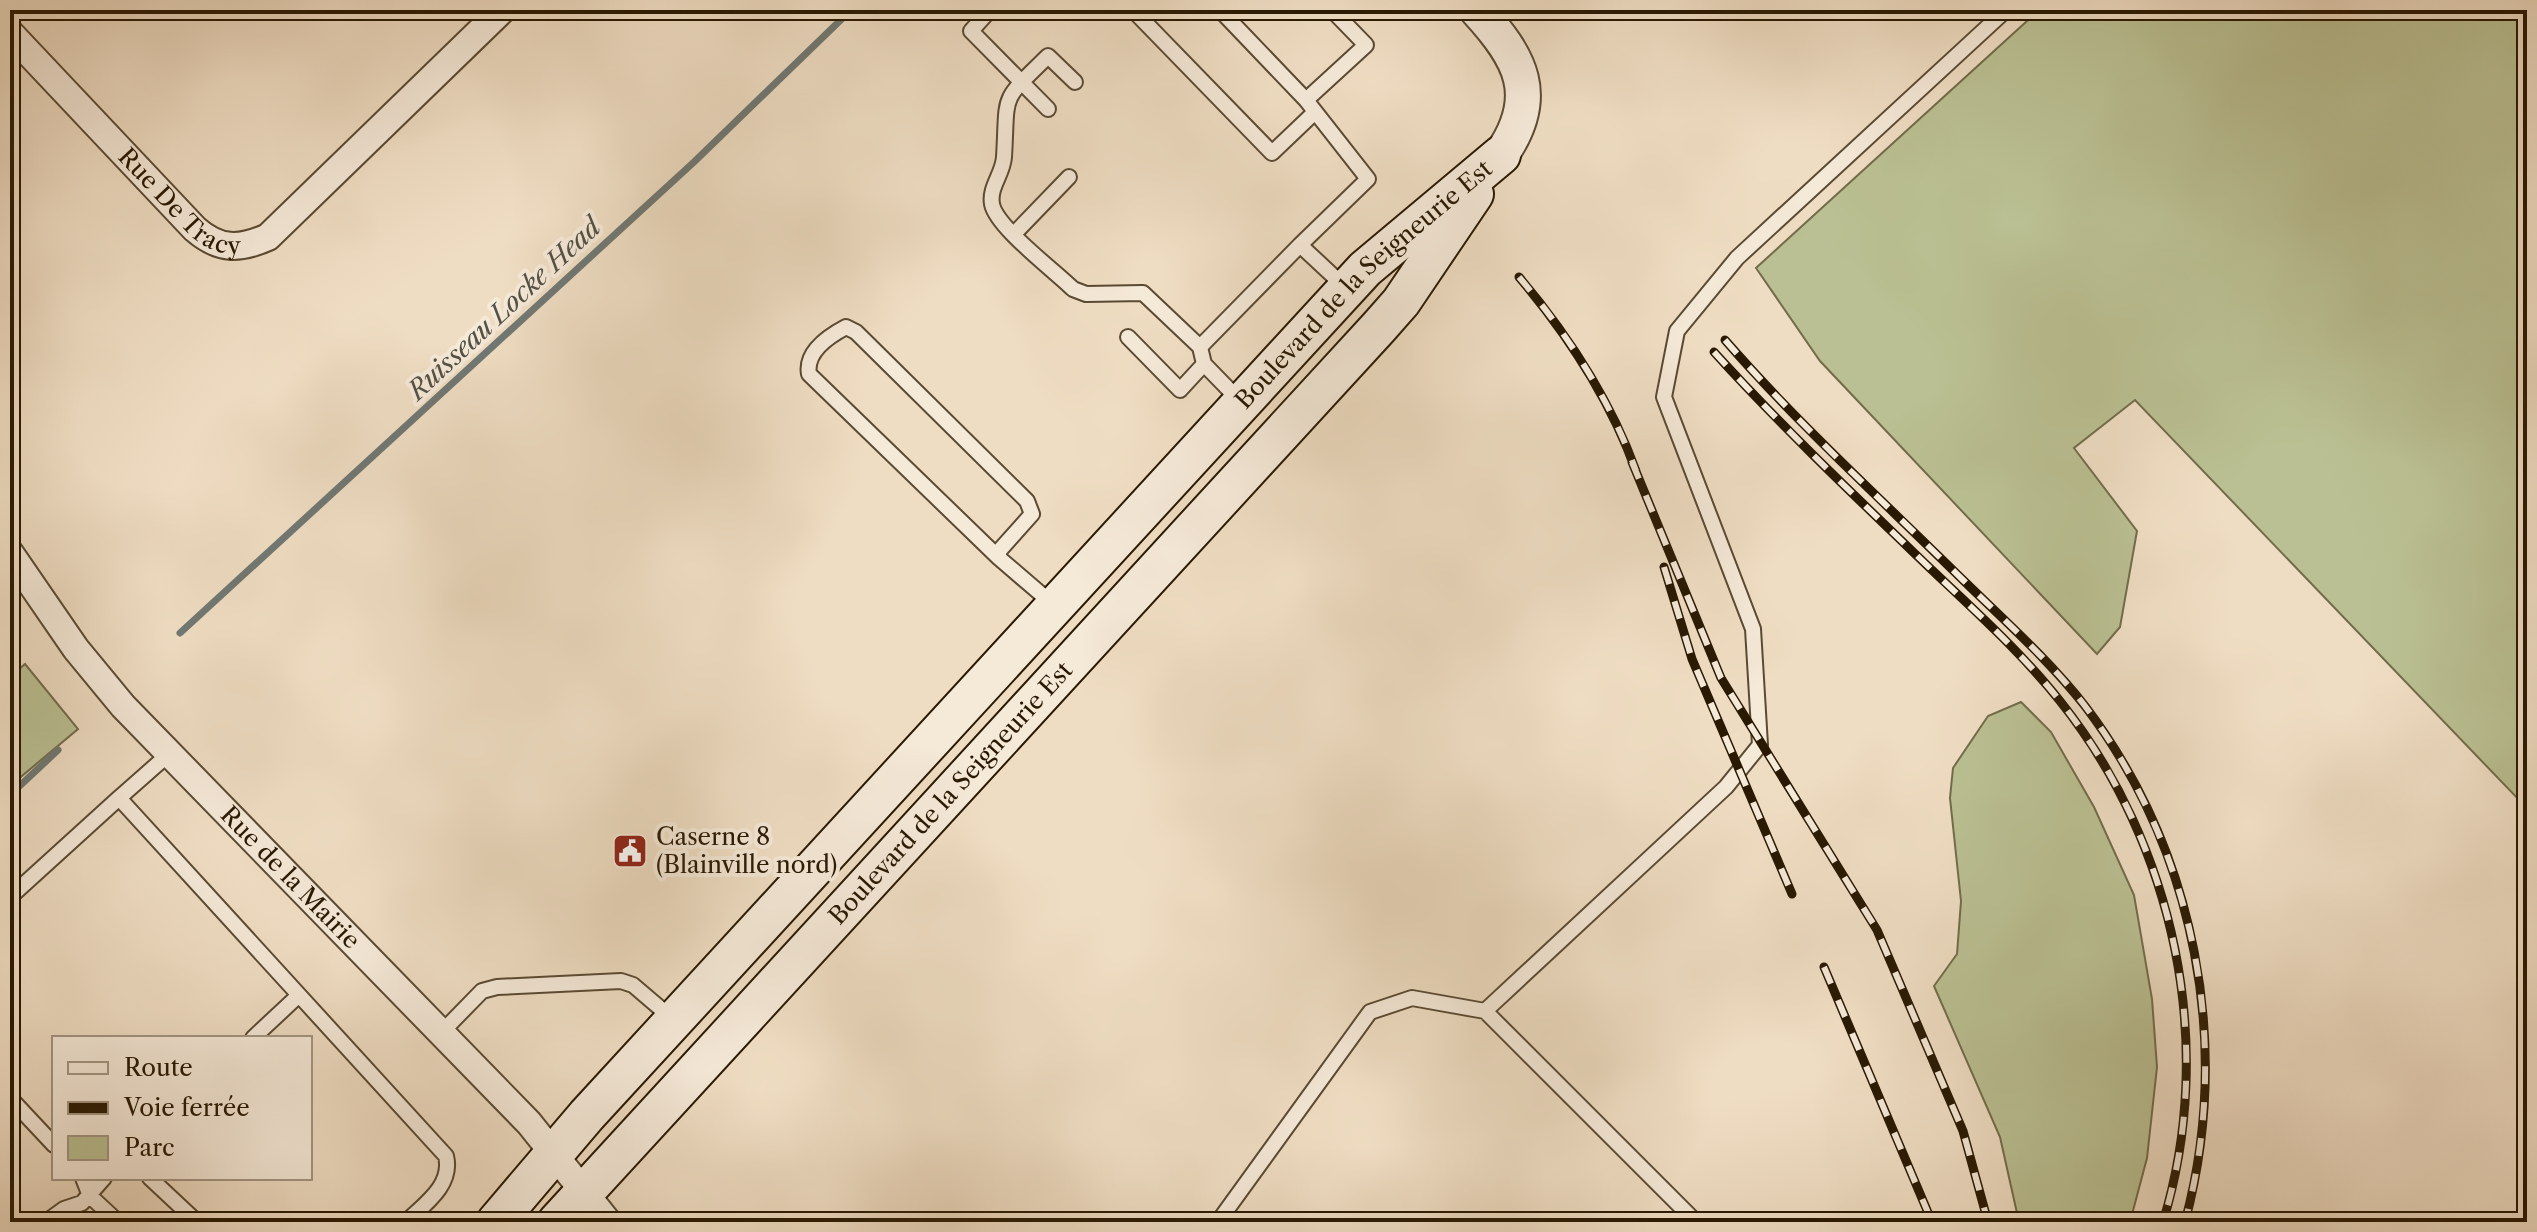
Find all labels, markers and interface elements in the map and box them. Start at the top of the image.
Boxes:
street label: Rue De Tracy [112,142,242,260]
street label: Boulevard de la Seigneurie Est [1229,154,1498,415]
water label: Ruisseau Locke Head [399,210,609,408]
street label: Boulevard de la Seigneurie Est [822,655,1078,930]
street label: Rue de la Mairie [215,800,366,955]
place label: Caserne 8 (Blainville nord) [656,822,837,879]
public building icon: Caserne 8 (Blainville nord) [611,832,649,870]
legend [52,1036,312,1180]
text: Route [124,1053,193,1082]
text: Voie ferrée [123,1093,250,1122]
text: Parc [124,1133,175,1162]

